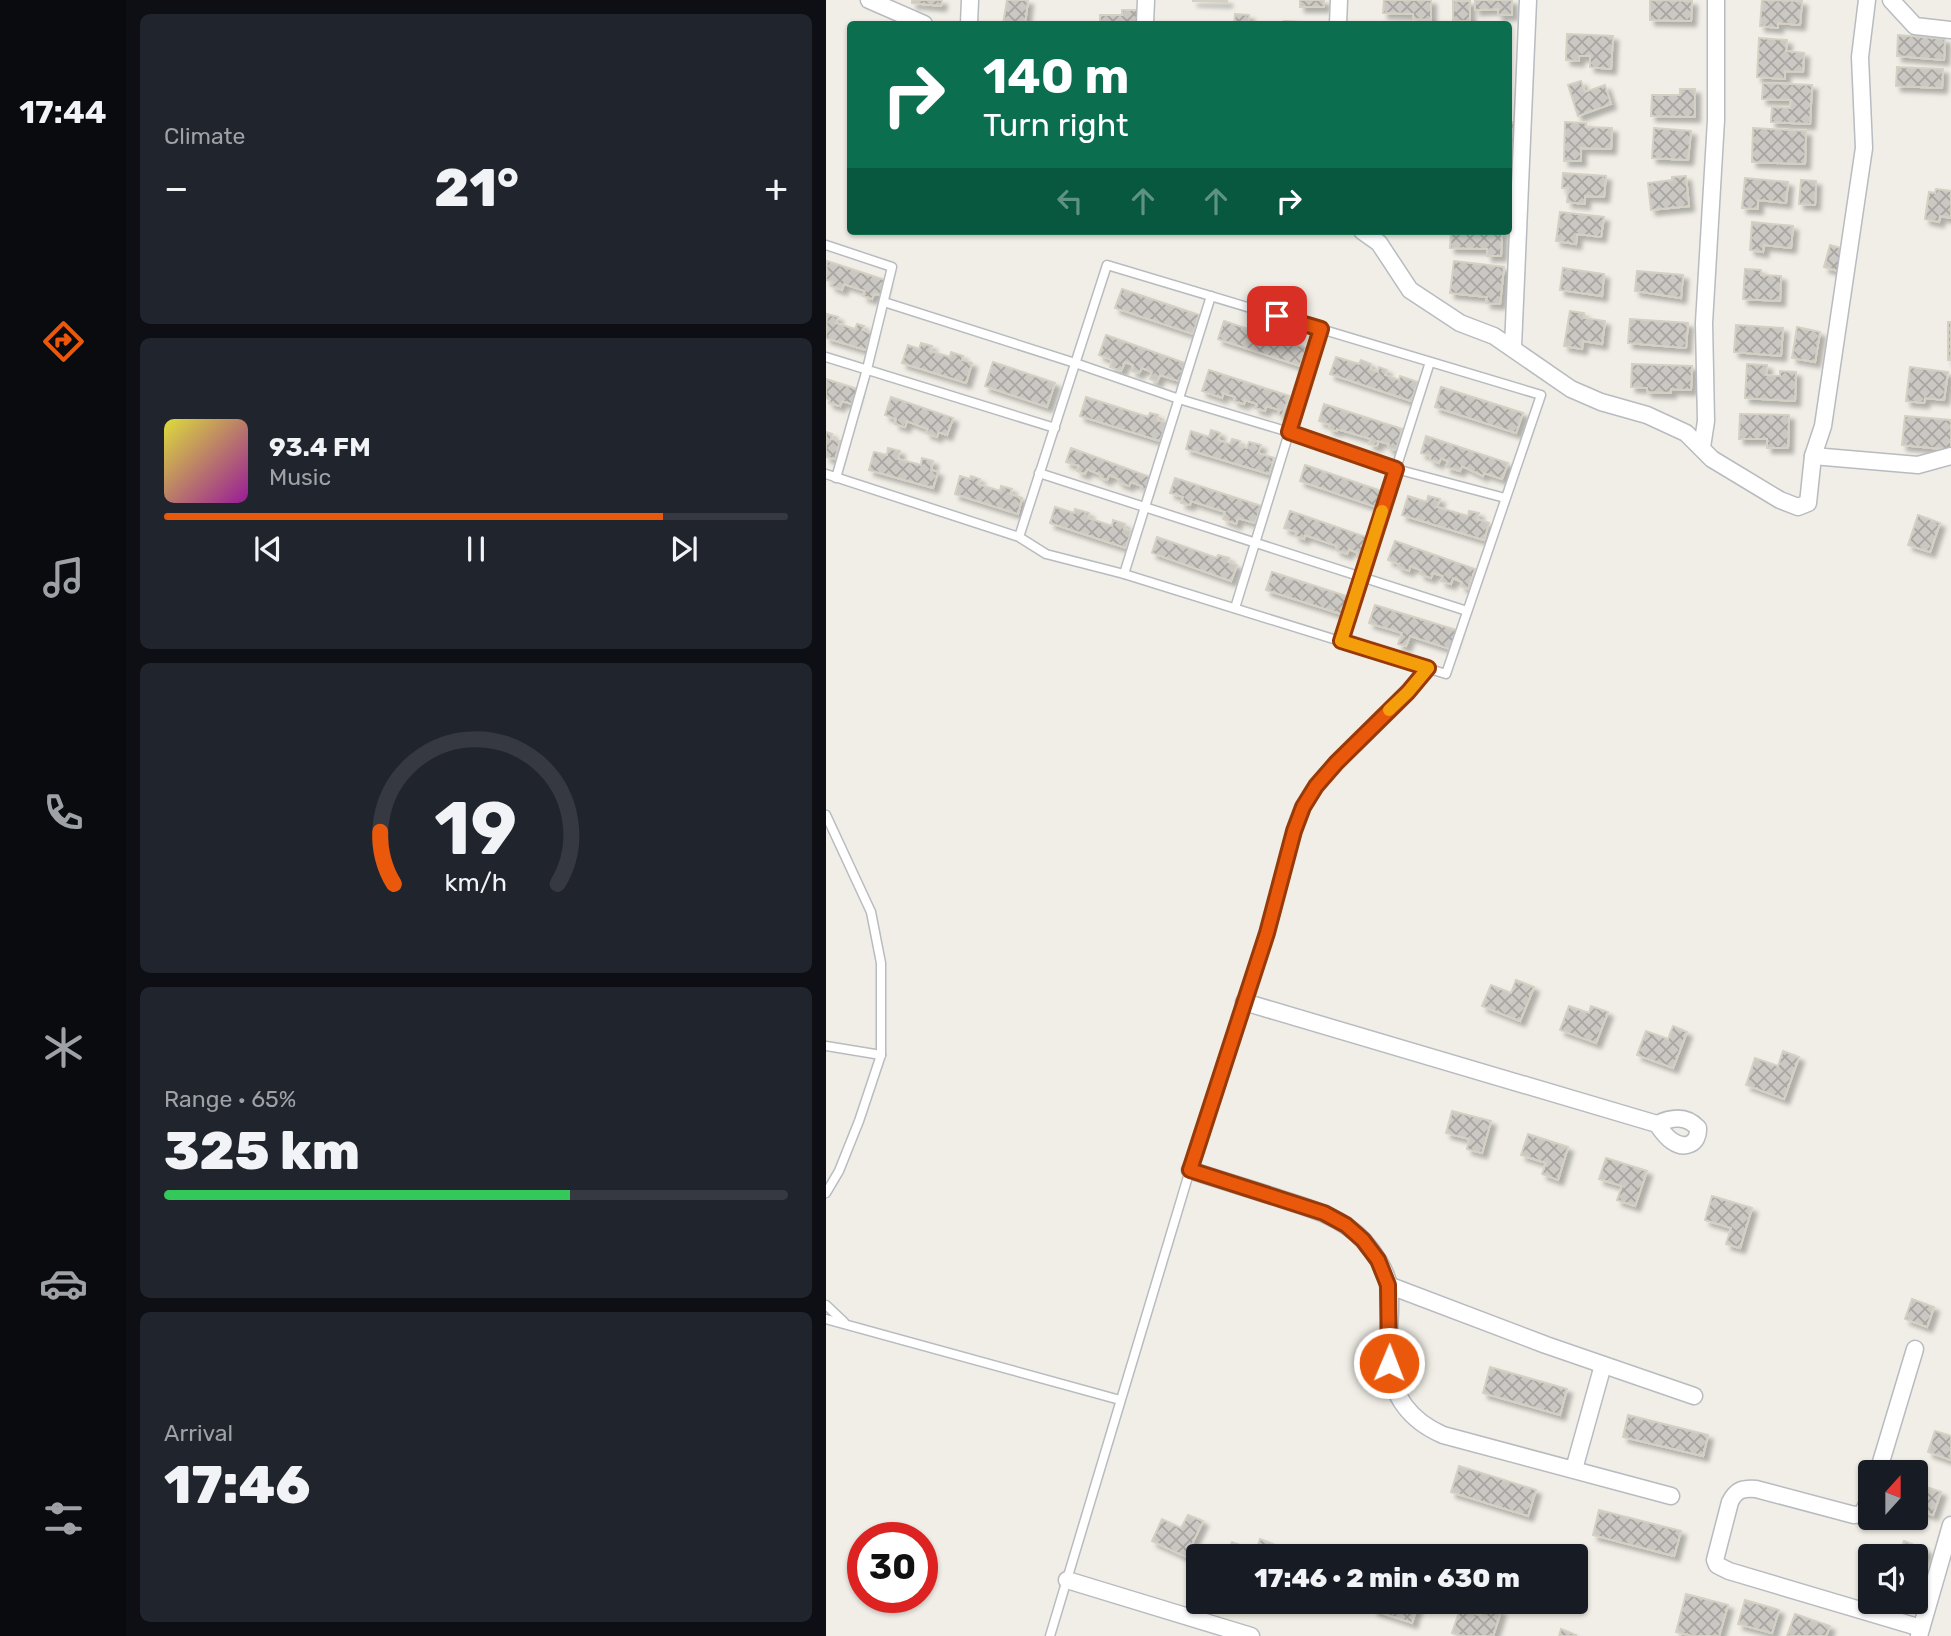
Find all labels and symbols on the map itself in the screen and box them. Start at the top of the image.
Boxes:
pin [1247,286,1307,346]
position arrow [1352,1326,1426,1400]
north arrow [1858,1460,1928,1530]
speed limit sign: 30 [847,1522,938,1613]

